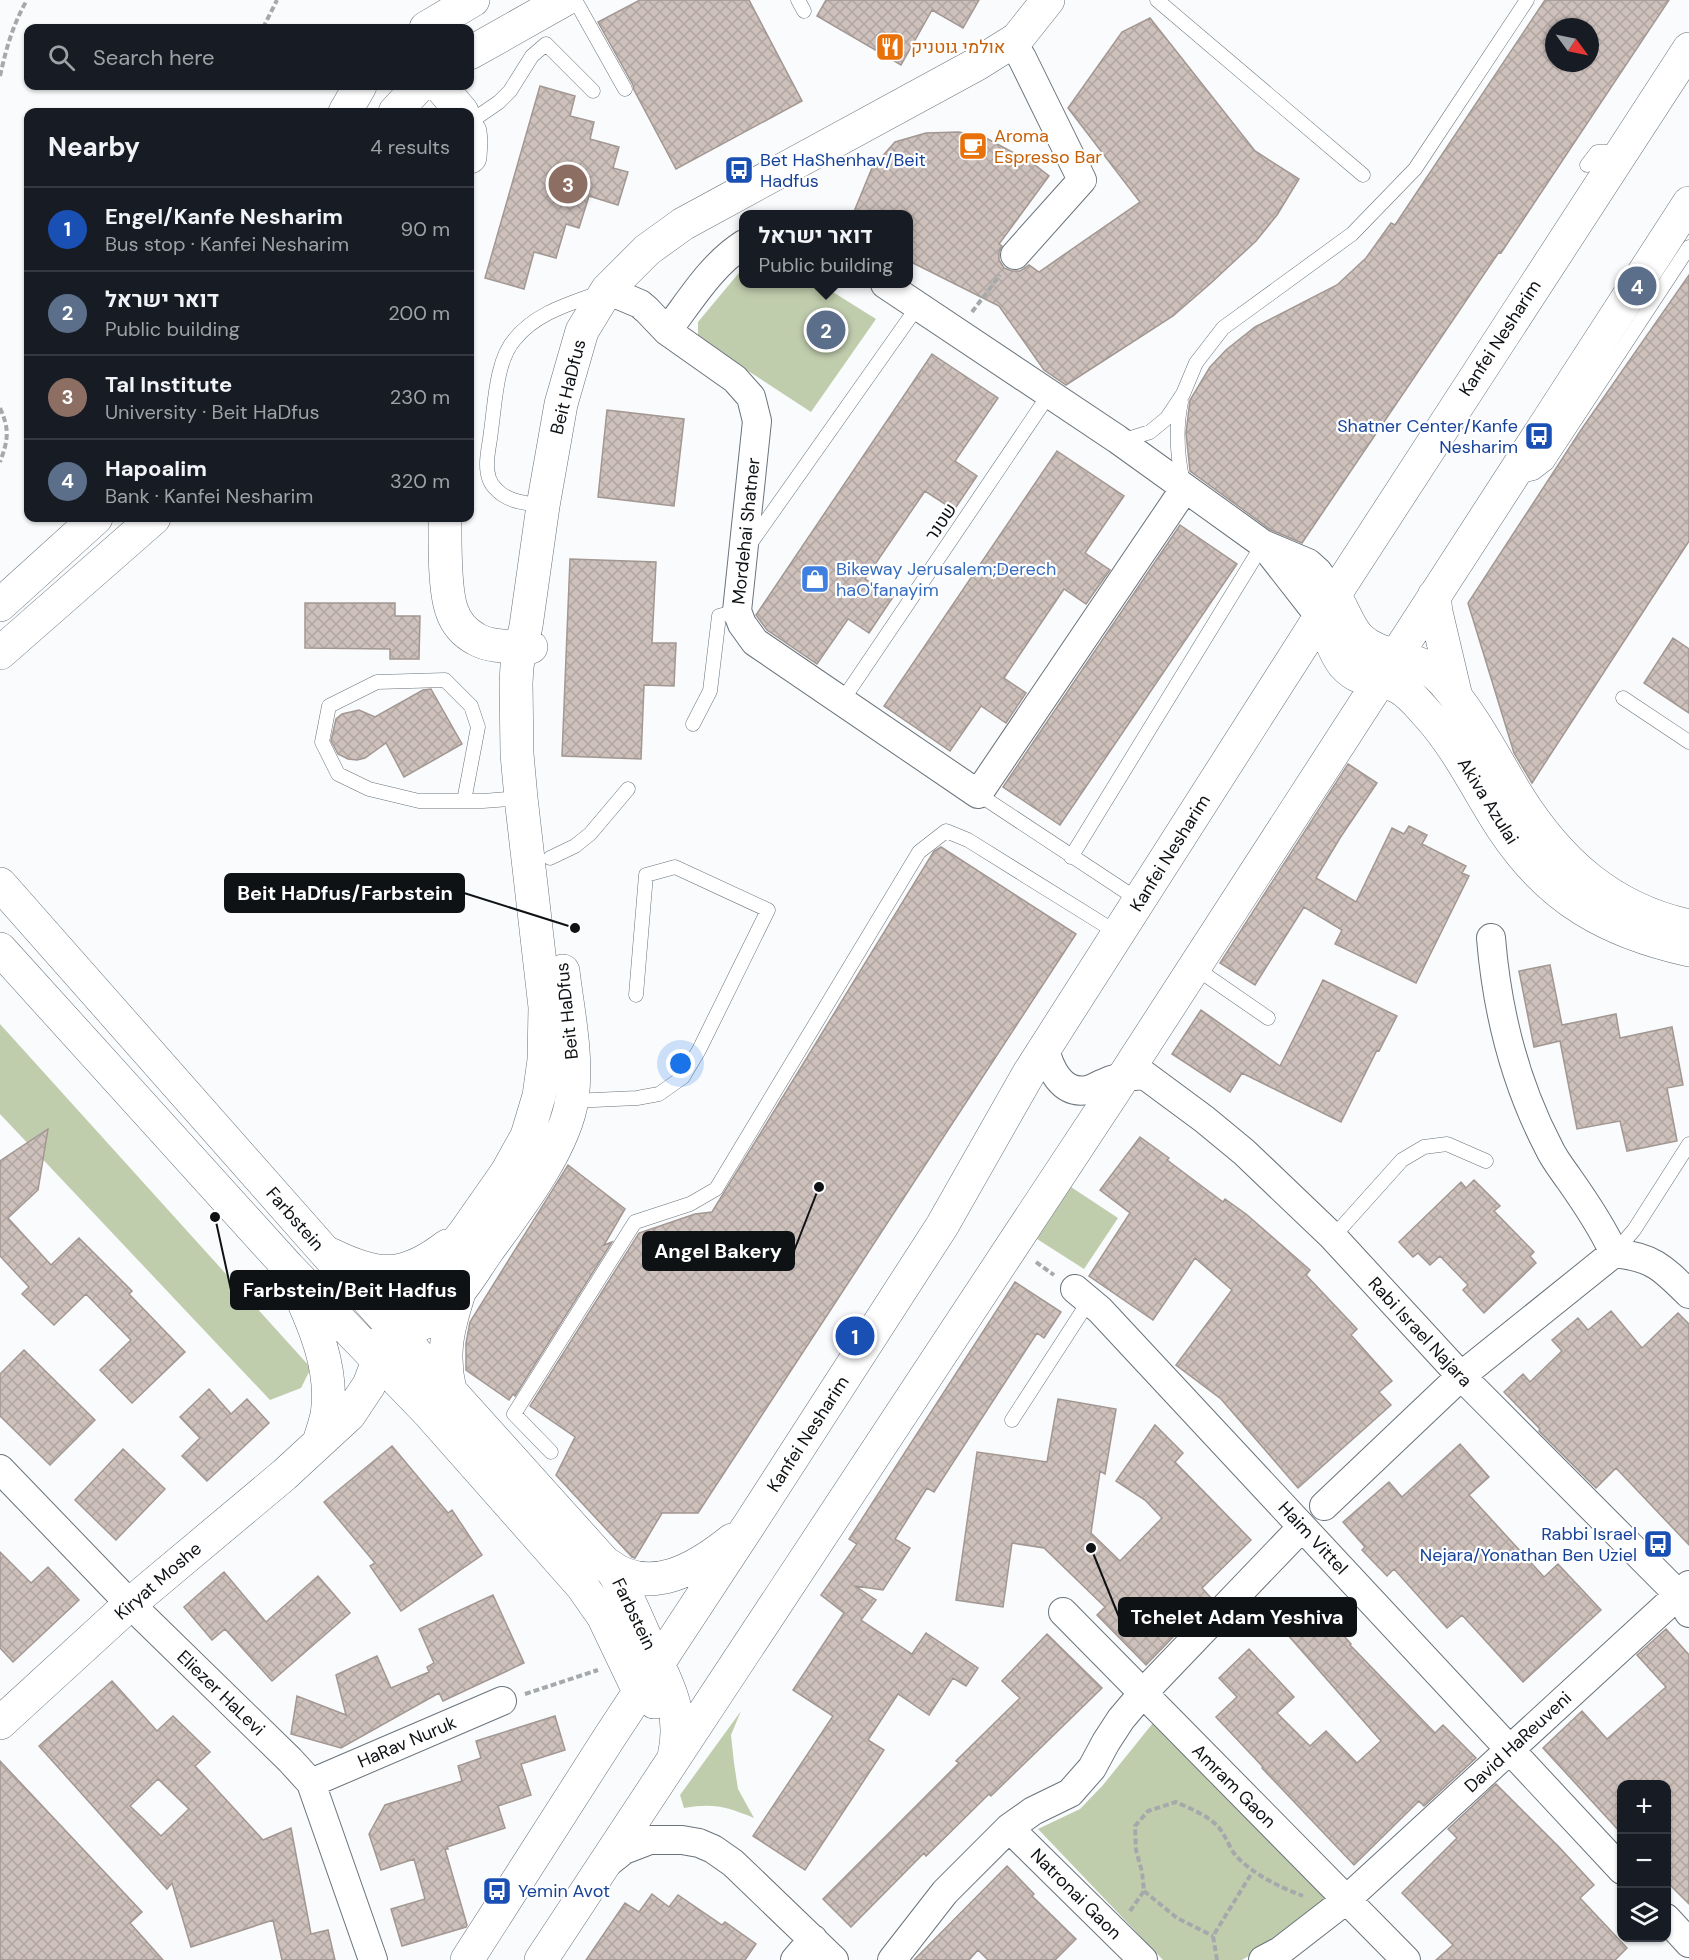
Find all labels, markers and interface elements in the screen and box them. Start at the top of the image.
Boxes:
north arrow [1545,18,1599,72]
search box [24,24,474,90]
restaurant icon: אולמי גוטניק [874,31,906,63]
place label: אולמי גוטניק [911,35,1005,59]
icon: search [45,41,78,74]
text: Search here [93,43,214,72]
place label: Aroma Espresso Bar [994,124,1102,169]
text: Nearby [48,130,140,164]
cafe icon: Aroma Espresso Bar [957,130,989,162]
text: 4 results [370,134,450,160]
place label: Bet HaShenhav/Beit Hadfus [760,148,926,193]
bus stop icon: Bet HaShenhav/Beit Hadfus [723,154,755,186]
pin: 3 [548,162,588,207]
text: Engel/Kanfe Nesharim [105,202,343,231]
popup [739,210,913,288]
text: 1 [64,216,71,242]
text: 90 m [401,216,450,242]
text: דואר ישראל [759,221,873,250]
text: Bus stop · Kanfei Nesharim [105,231,349,257]
text: Public building [759,252,893,278]
pin: 4 [1618,264,1656,308]
street label: Kanfei Nesharim [1453,275,1547,401]
text: דואר ישראל [105,285,219,314]
text: 2 [62,300,73,326]
text: 200 m [388,300,450,326]
pin: 2 [806,308,846,352]
text: Public building [105,316,240,342]
street label: Beit HaDfus [545,337,591,437]
text: Tal Institute [105,370,232,399]
text: 3 [61,384,74,410]
text: 230 m [390,384,450,410]
text: University · Beit HaDfus [105,399,320,425]
place label: Shatner Center/Kanfe Nesharim [1337,414,1518,459]
bus stop icon: Shatner Center/Kanfe Nesharim [1523,420,1555,452]
text: Hapoalim [105,454,207,483]
street label: Mordehai Shatner [726,456,766,606]
text: 4 [61,468,74,494]
text: 320 m [390,468,450,494]
text: Bank · Kanfei Nesharim [105,483,313,509]
street label: שטנר [920,498,962,546]
place label: Bikeway Jerusalem;Derech haO'fanayim [836,557,1056,602]
shop icon: Bikeway Jerusalem;Derech haO'fanayim [799,563,831,595]
street label: Akiva Azulai [1452,753,1524,849]
street label: Kanfei Nesharim [1124,790,1216,916]
callout: Beit HaDfus/Farbstein [225,874,464,912]
text: Beit HaDfus/Farbstein [237,880,453,906]
street label: Beit HaDfus [550,961,584,1061]
your location [666,1049,695,1078]
street label: Farbstein [261,1182,329,1256]
callout: Angel Bakery [643,1232,794,1270]
text: Angel Bakery [654,1238,782,1264]
callout: Farbstein/Beit Hadfus [231,1271,469,1309]
street label: Rabi Israel Najara [1363,1272,1477,1392]
text: Farbstein/Beit Hadfus [243,1277,457,1303]
pin: 1 [836,1314,874,1358]
street label: Kanfei Nesharim [761,1371,855,1497]
street label: Haim Vittel [1273,1496,1353,1580]
place label: Rabbi Israel Nejara/Yonathan Ben Uziel [1420,1522,1637,1567]
bus stop icon: Rabbi Israel Nejara/Yonathan Ben Uziel [1642,1528,1674,1560]
street label: Kiryat Moshe [109,1537,207,1625]
street label: Farbstein [606,1574,662,1654]
callout: Tchelet Adam Yeshiva [1119,1598,1356,1636]
text: Tchelet Adam Yeshiva [1130,1604,1344,1630]
street label: Eliezer HaLevi [172,1645,270,1741]
street label: David HaReuveni [1459,1686,1577,1798]
street label: HaRav Nuruk [354,1710,460,1774]
street label: Amram Gaon [1187,1739,1281,1833]
map controls [1617,1780,1671,1942]
button: + [1617,1780,1671,1834]
button: − [1617,1834,1671,1888]
street label: Natronai Gaon [1025,1843,1127,1945]
bus stop icon: Yemin Avot [481,1875,513,1907]
place label: Yemin Avot [518,1879,610,1903]
button: layers [1617,1888,1671,1942]

